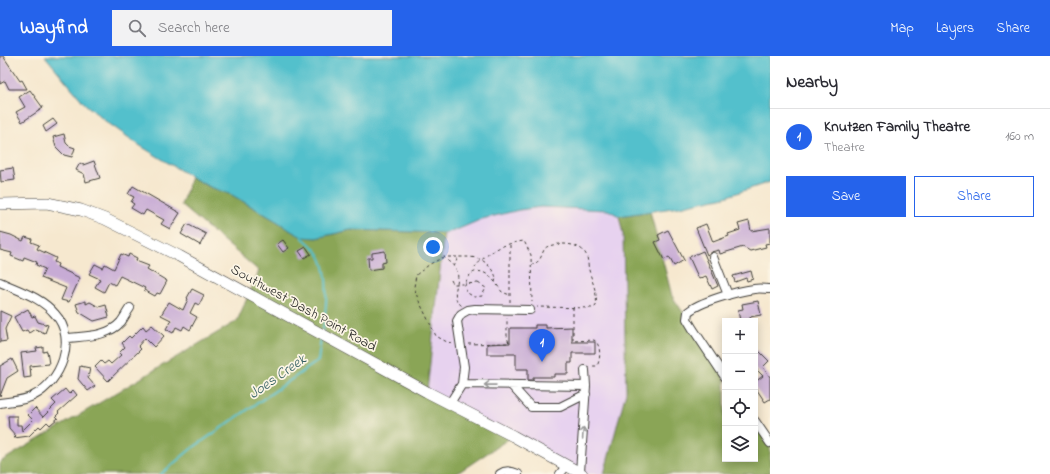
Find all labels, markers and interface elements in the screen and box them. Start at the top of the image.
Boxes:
search box [112,10,392,46]
text: Wayfind [20,15,88,42]
icon: search [126,17,148,39]
text: Search here [158,17,230,39]
text: Map [890,18,914,39]
text: Layers [936,18,974,39]
text: Share [996,18,1030,39]
text: Nearby [786,70,838,95]
text: Knutzen Family Theatre [824,116,970,138]
text: 1 [797,127,801,146]
text: 160 m [1005,127,1034,146]
text: Theatre [824,138,865,157]
button: Save [786,176,906,217]
button: Share [914,176,1034,217]
your location [423,237,443,257]
street label: Southwest Dash Point Road [226,259,380,357]
map controls [722,318,758,462]
button: + [722,318,758,354]
pin: 1 [529,329,555,362]
water label: Joes Creek [244,348,312,405]
button: − [722,354,758,390]
one-way arrow [484,381,497,388]
button: locate [722,390,758,426]
button: layers [722,426,758,462]
one-way arrow [579,427,586,440]

